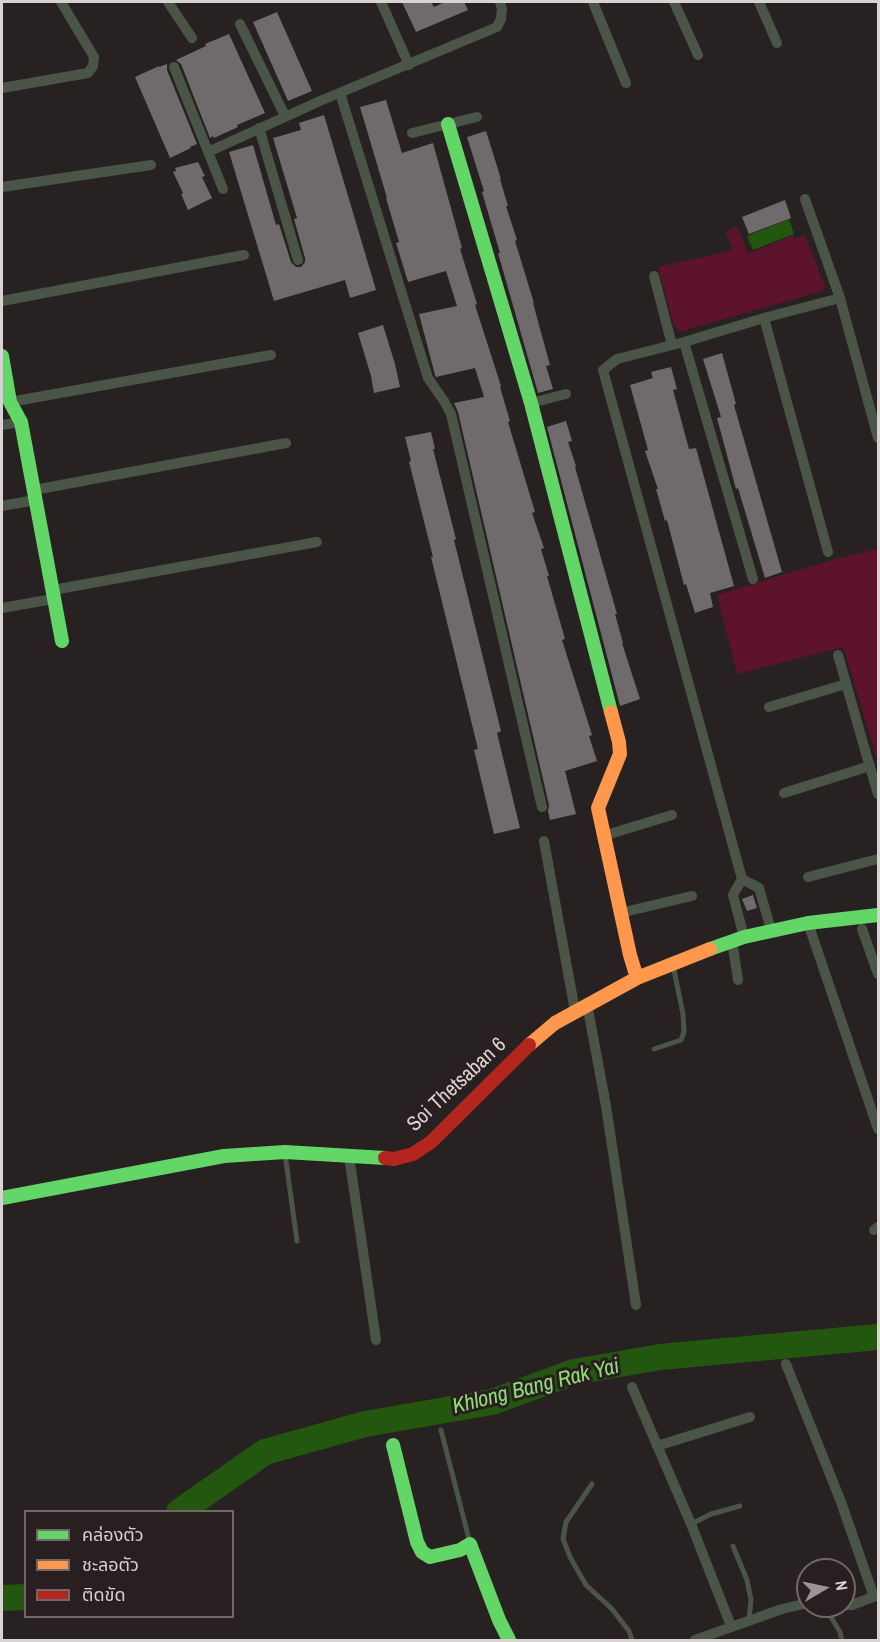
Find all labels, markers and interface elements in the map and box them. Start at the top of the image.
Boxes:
street label: Soi Thetsaban 6 [402,1033,512,1137]
water label: Khlong Bang Rak Yai [450,1354,622,1420]
legend [24,1510,234,1618]
text: คล่องตัว [82,1522,144,1547]
text: ชะลอตัว [82,1552,139,1577]
north arrow [796,1558,856,1618]
text: N [830,1579,853,1592]
text: ติดขัด [82,1582,125,1607]

